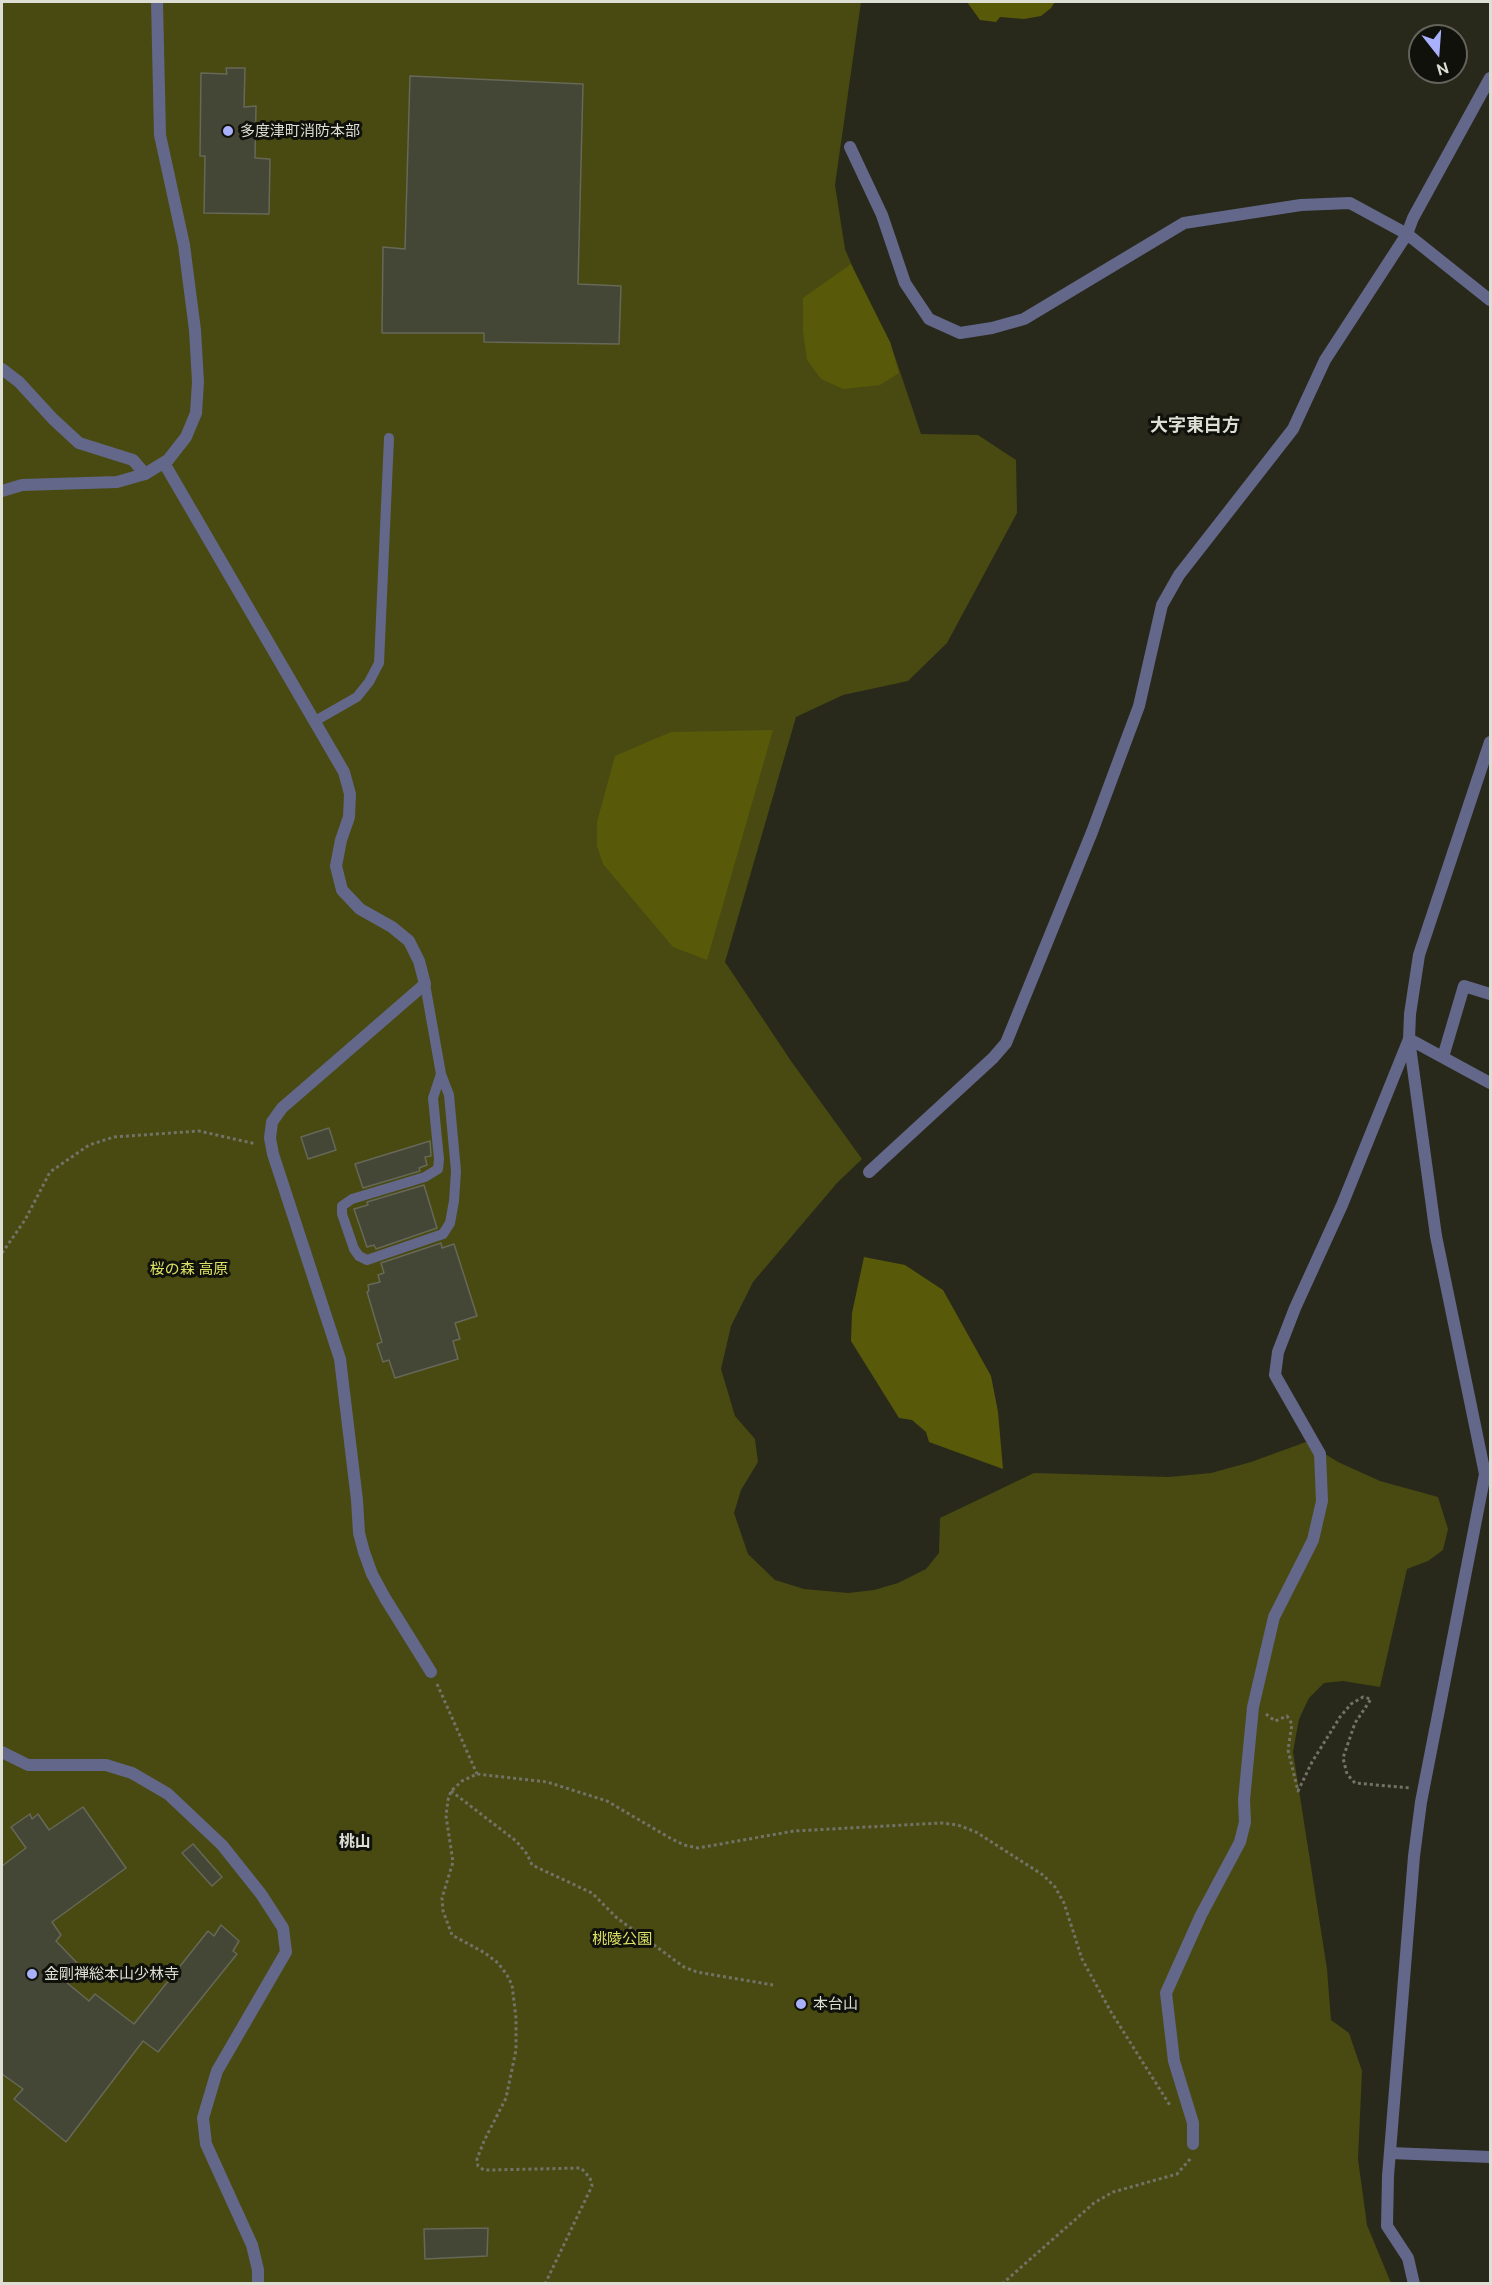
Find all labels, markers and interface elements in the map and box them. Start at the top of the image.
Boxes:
north arrow [1408,24,1468,84]
text: N [1434,59,1451,80]
place label: 多度津町消防本部 [240,122,360,140]
marker: 多度津町消防本部 [221,124,235,138]
district label: 大字東白方 [1150,414,1240,436]
park label: 桜の森 高原 [150,1260,228,1278]
district label: 桃山 [339,1832,371,1852]
park label: 桃陵公園 [592,1930,652,1948]
place label: 金剛禅総本山少林寺 [44,1965,179,1983]
marker: 金剛禅総本山少林寺 [25,1967,39,1981]
place label: 本台山 [813,1995,858,2013]
marker: 本台山 [794,1997,808,2011]

